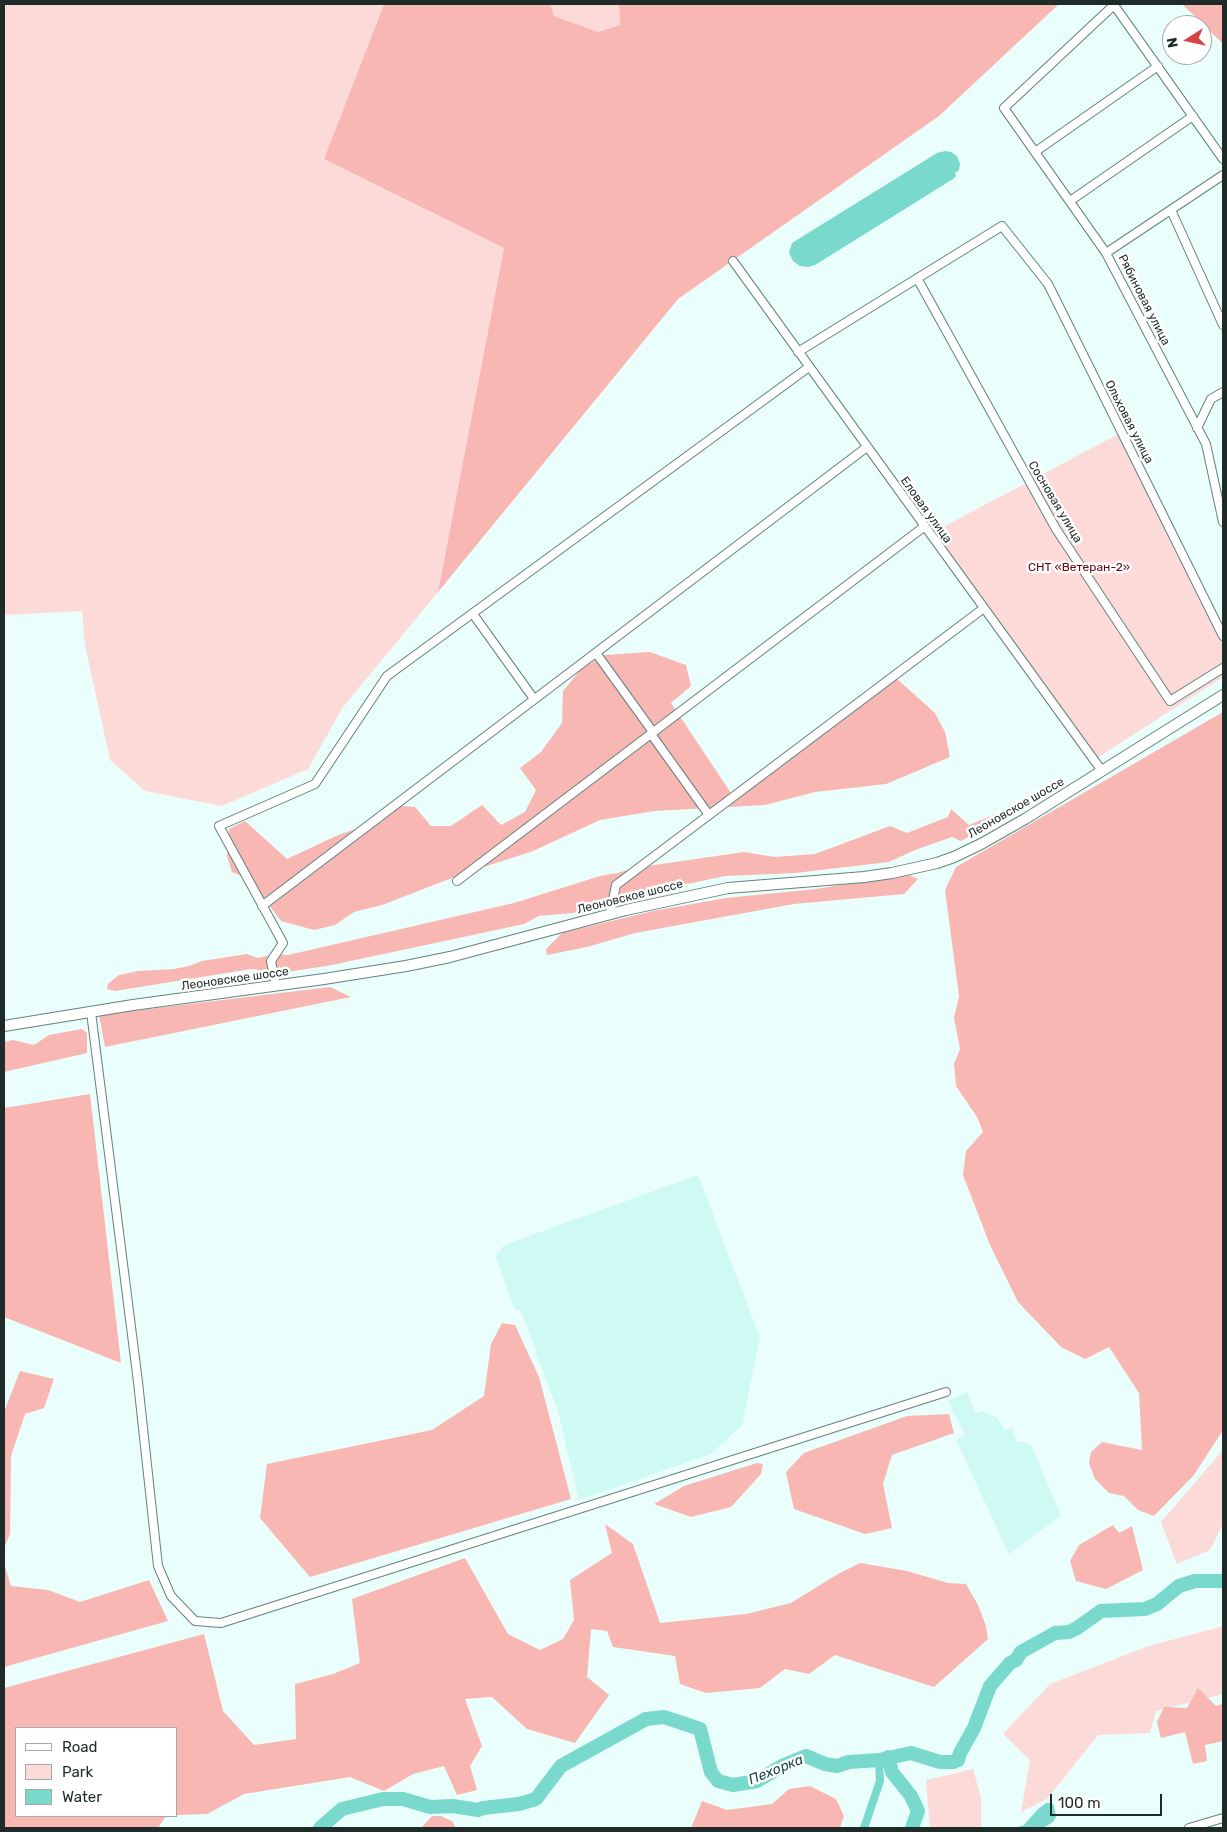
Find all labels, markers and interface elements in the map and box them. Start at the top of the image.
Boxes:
north arrow [1162,15,1212,65]
text: N [1163,36,1182,49]
street label: Рябиновая улица [1115,252,1173,348]
street label: Ольховая улица [1102,378,1156,466]
street label: Сосновая улица [1025,458,1085,546]
street label: Еловая улица [897,474,955,546]
park label: СНТ «Ветеран-2» [1028,561,1130,575]
street label: Леоновское шоссе [965,775,1067,841]
street label: Леоновское шоссе [576,877,684,917]
street label: Леоновское шоссе [180,964,290,994]
legend [15,1727,178,1817]
text: Road [62,1738,98,1756]
water label: Пехорка [746,1751,806,1789]
text: Park [62,1763,93,1781]
scale bar [1052,1784,1164,1816]
text: Water [62,1788,102,1806]
text: 100 m [1058,1794,1100,1812]

